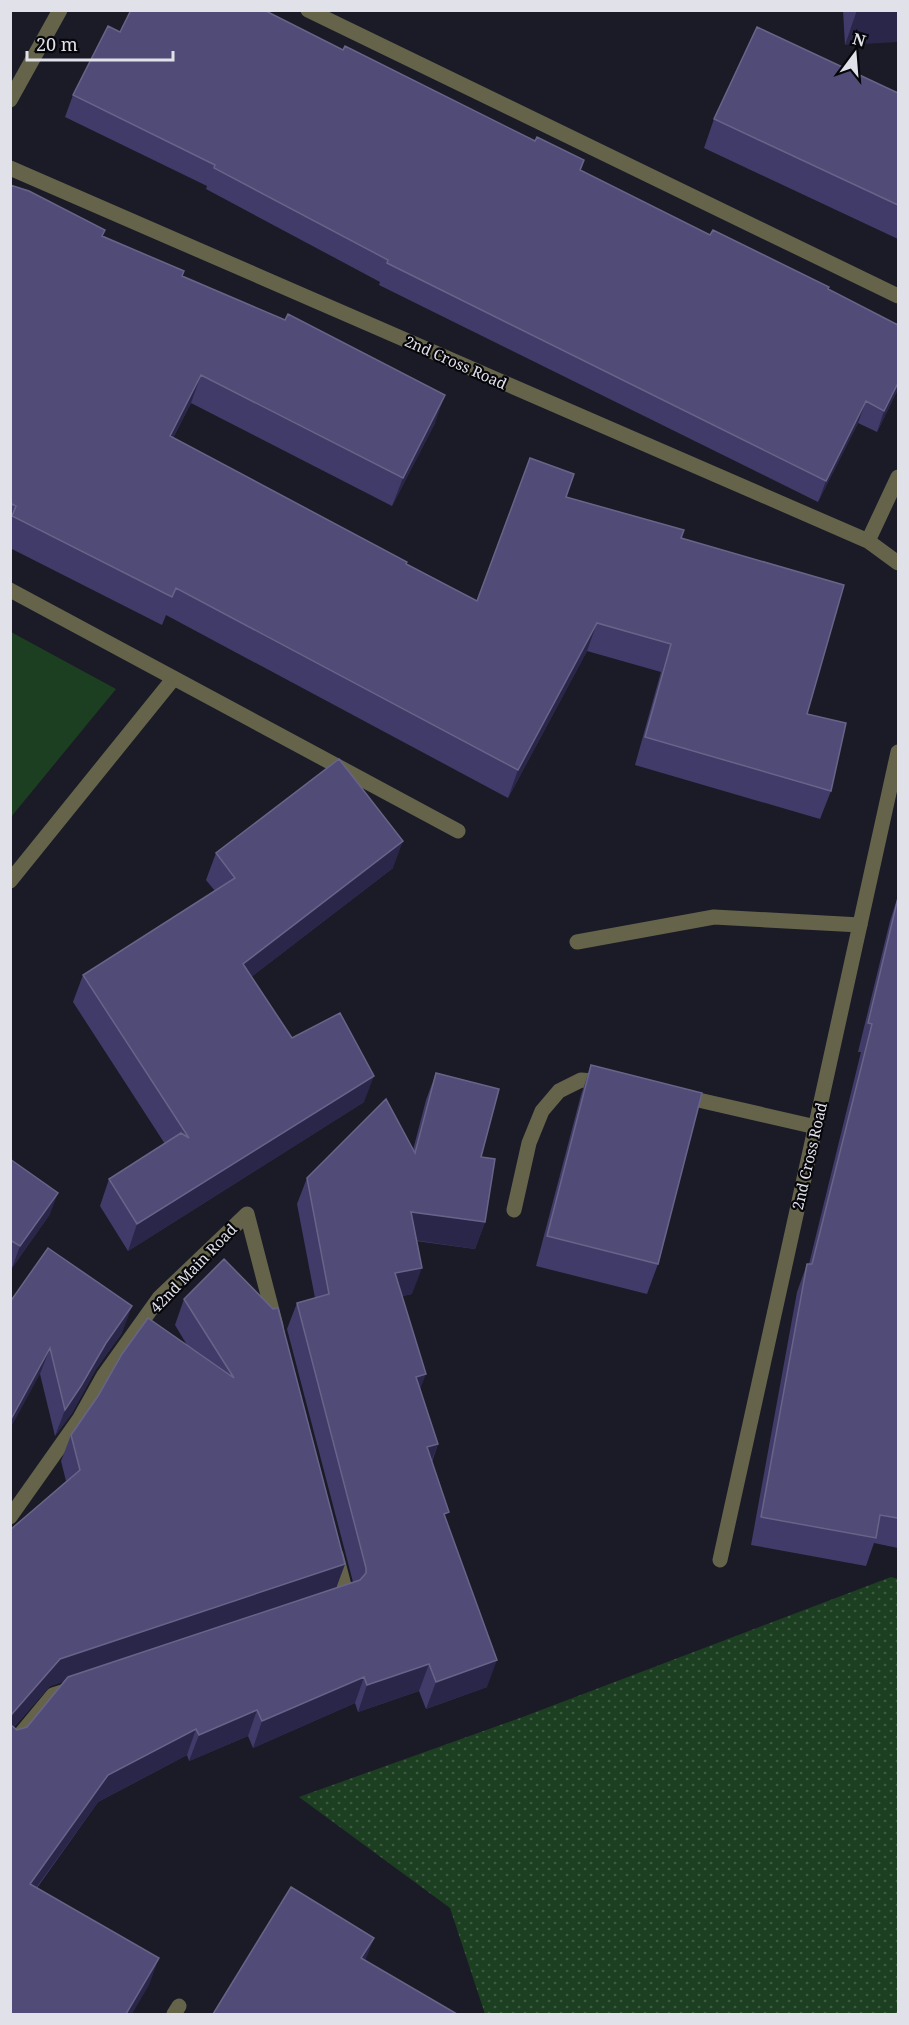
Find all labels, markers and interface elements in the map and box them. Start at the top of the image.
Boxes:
scale bar [27,24,172,62]
north arrow [825,24,885,84]
text: N [850,27,869,52]
text: 20 m [36,32,78,56]
street label: 2nd Cross Road [402,331,510,393]
street label: 2nd Cross Road [787,1100,831,1212]
street label: 42nd Main Road [145,1219,241,1317]

